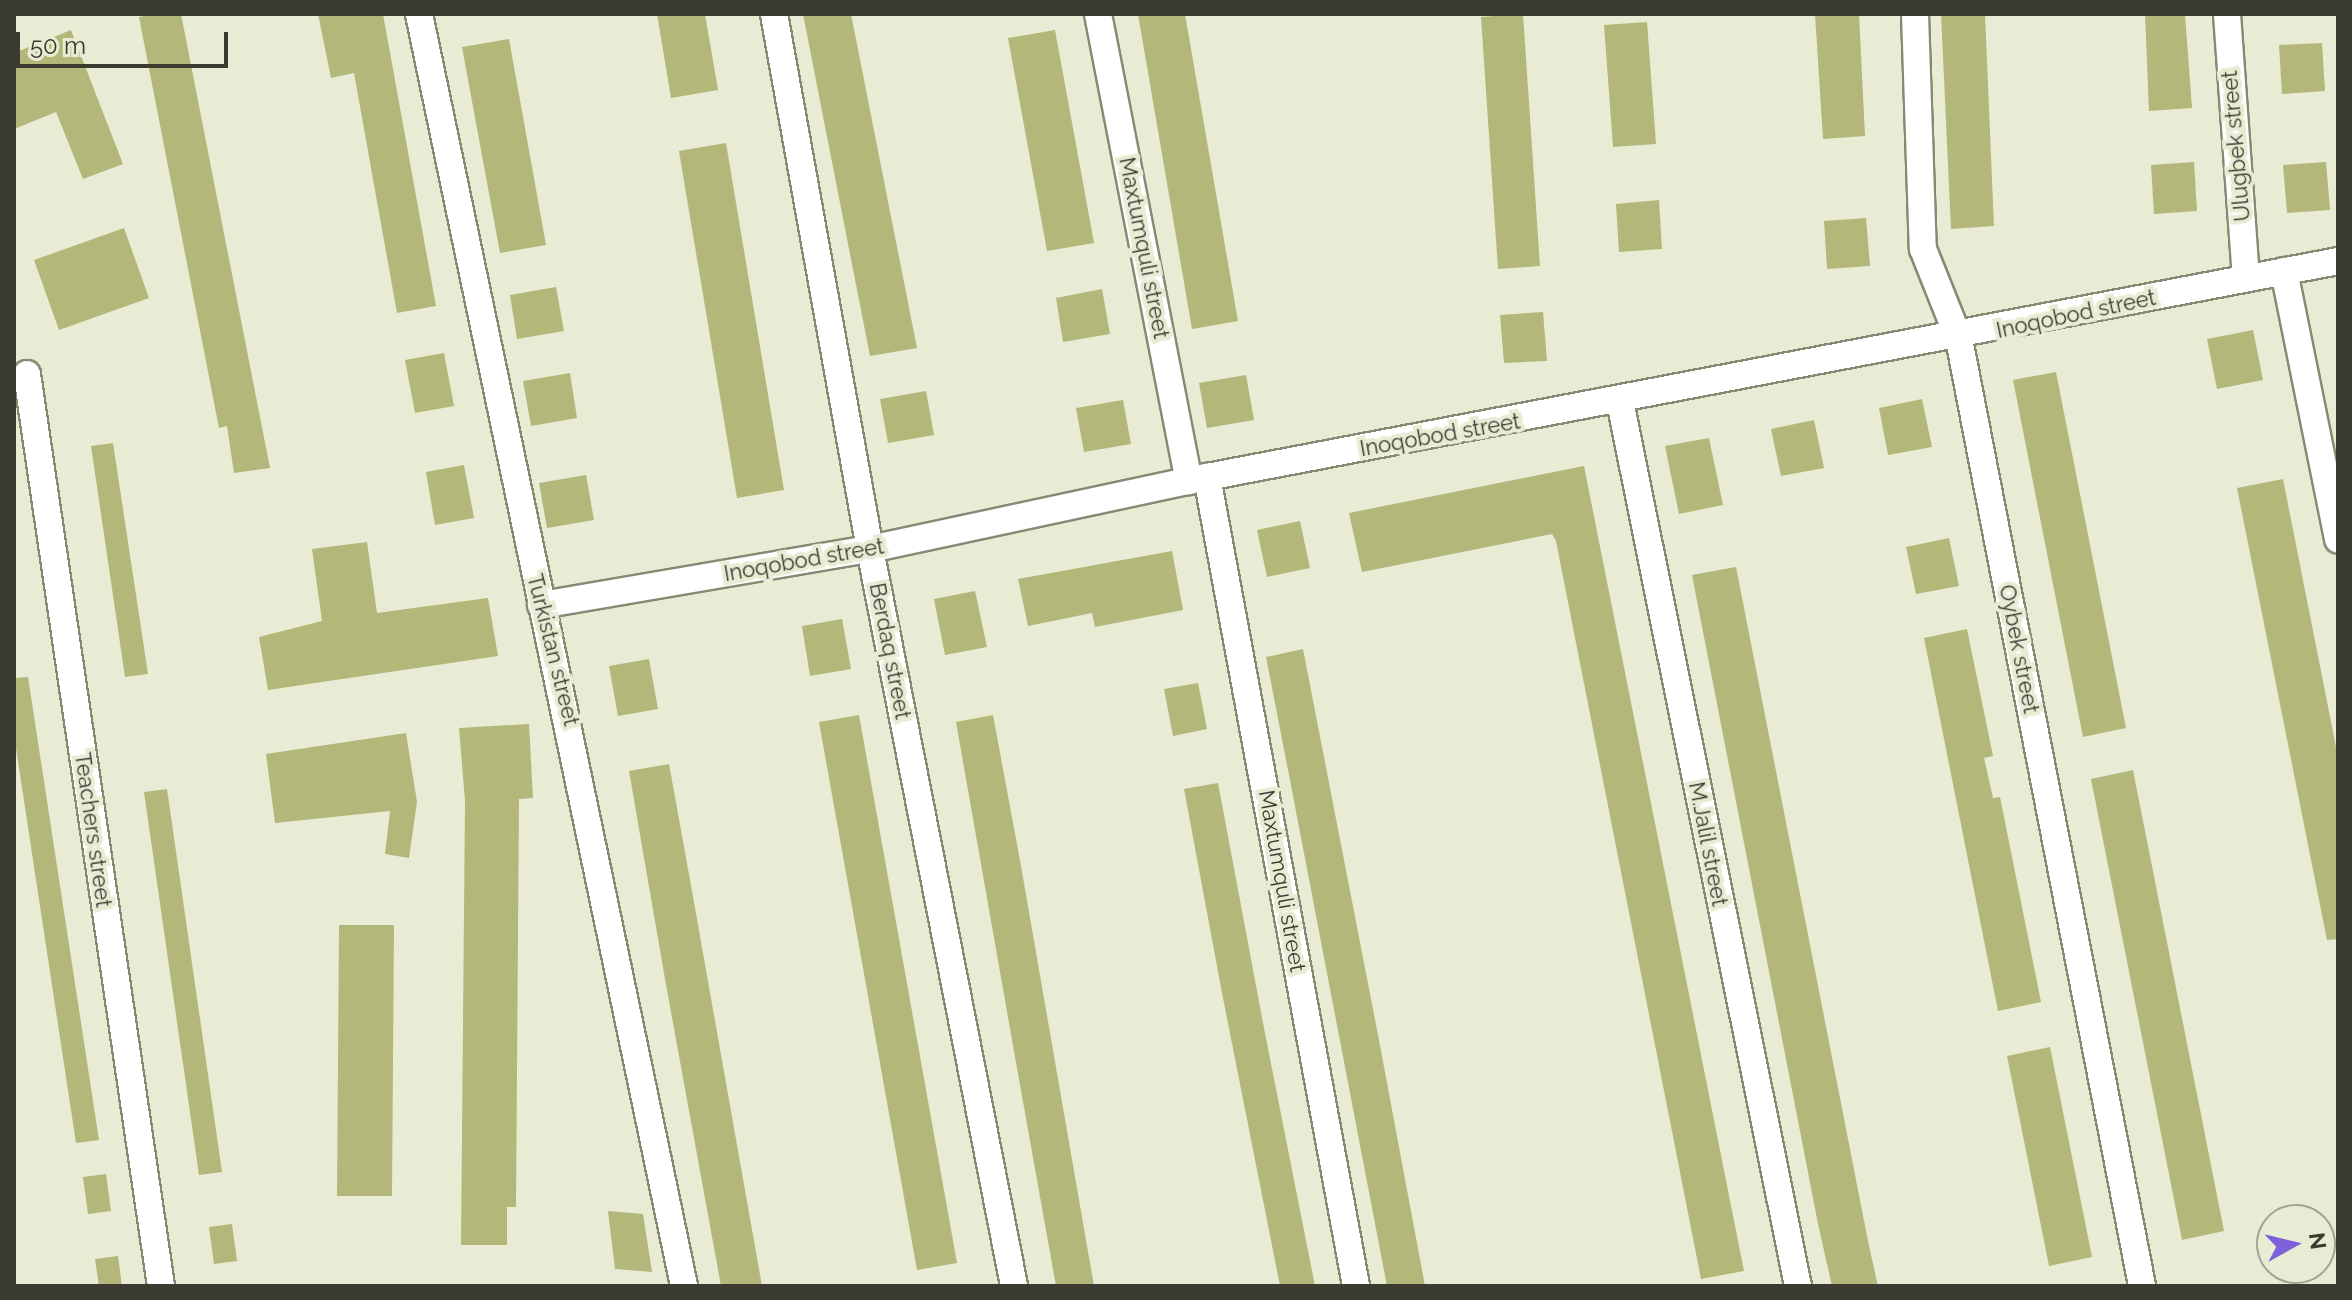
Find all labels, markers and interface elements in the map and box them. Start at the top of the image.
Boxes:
scale bar [20,16,232,66]
text: 50 m [30,31,86,60]
street label: Ulugbek street [2216,69,2256,223]
street label: Maxtumquli street [1113,155,1175,341]
street label: Inoqobod street [1994,284,2158,344]
street label: Inoqobod street [1358,408,1522,462]
street label: Inoqobod street [722,533,886,587]
street label: Turkistan street [521,571,585,729]
street label: Berdaq street [864,581,916,721]
street label: Oybek street [1994,582,2044,716]
street label: Teachers street [69,751,117,909]
street label: M.Jalil street [1683,779,1733,909]
street label: Maxtumquli street [1253,788,1311,974]
north arrow [2256,1204,2336,1284]
text: N [2304,1231,2332,1251]

